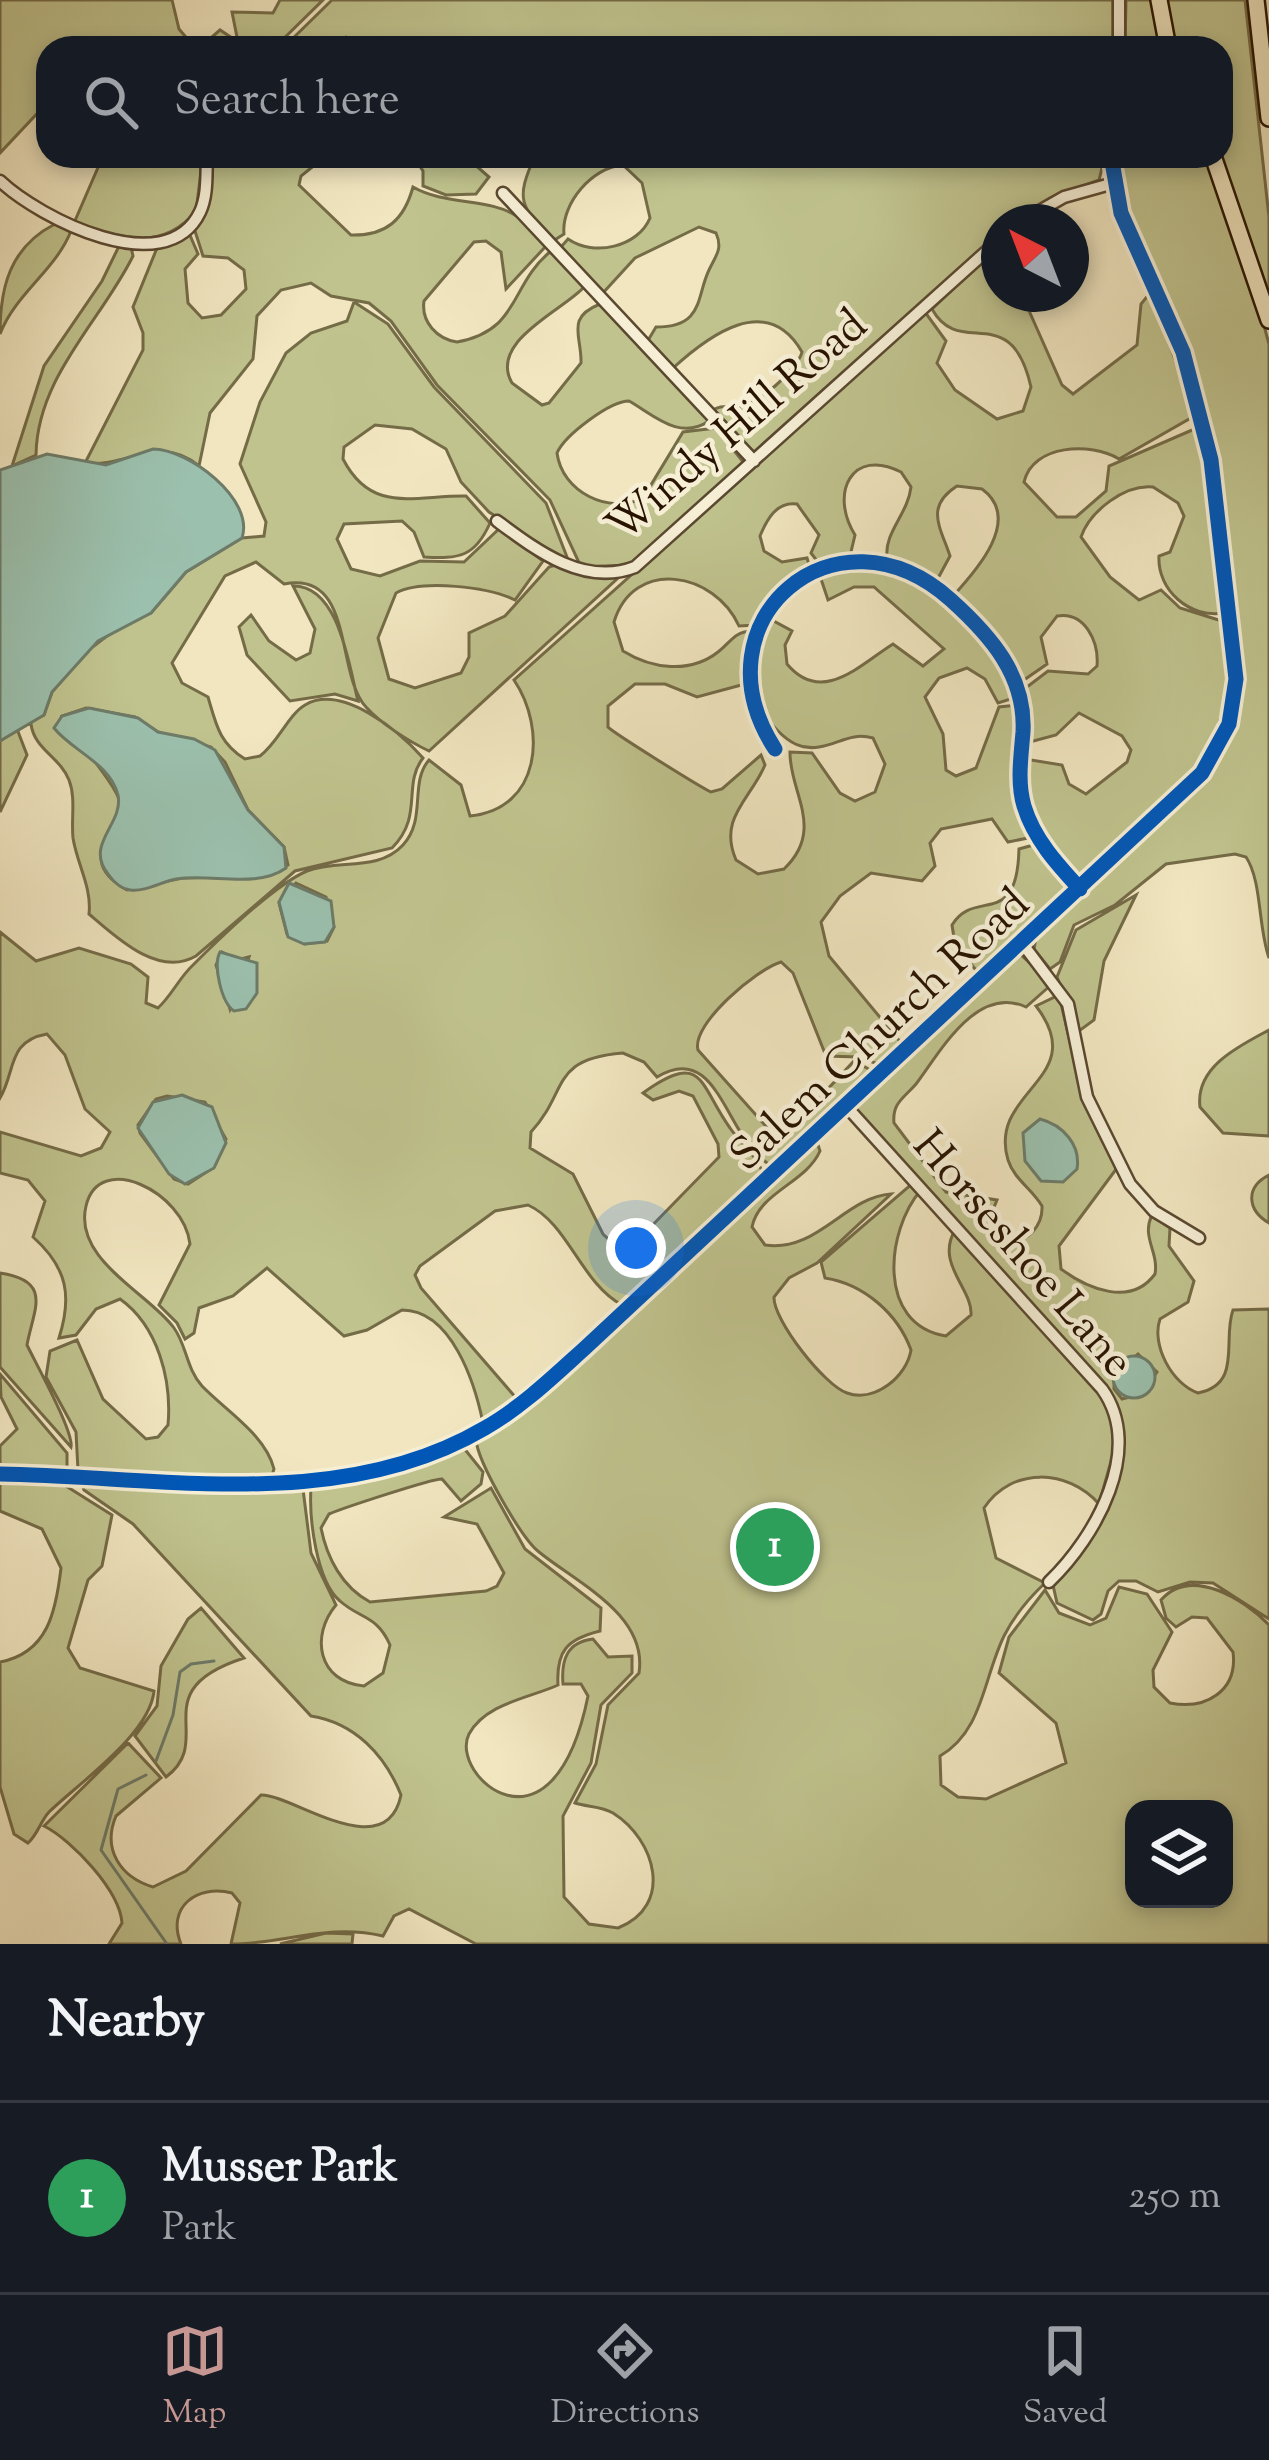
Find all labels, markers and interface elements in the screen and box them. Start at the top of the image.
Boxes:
search box [36,36,1233,168]
icon: search [78,69,144,135]
text: Search here [174,70,400,135]
north arrow [981,204,1089,312]
street label: Windy Hill Road [594,296,884,560]
street label: Salem Church Road [717,875,1046,1189]
street label: Horseshoe Lane [895,1117,1147,1394]
your location [606,1218,666,1278]
pin: 1 [736,1502,814,1592]
map controls [1125,1800,1233,1908]
button: layers [1125,1800,1233,1908]
text: Nearby [48,1986,205,2059]
text: Musser Park [162,2137,397,2202]
text: 1 [80,2170,94,2226]
text: 250 m [1128,2170,1221,2226]
text: Park [162,2202,237,2258]
tab: Map [162,2318,228,2438]
tab: Directions [551,2318,700,2438]
tab: Saved [1023,2318,1107,2438]

